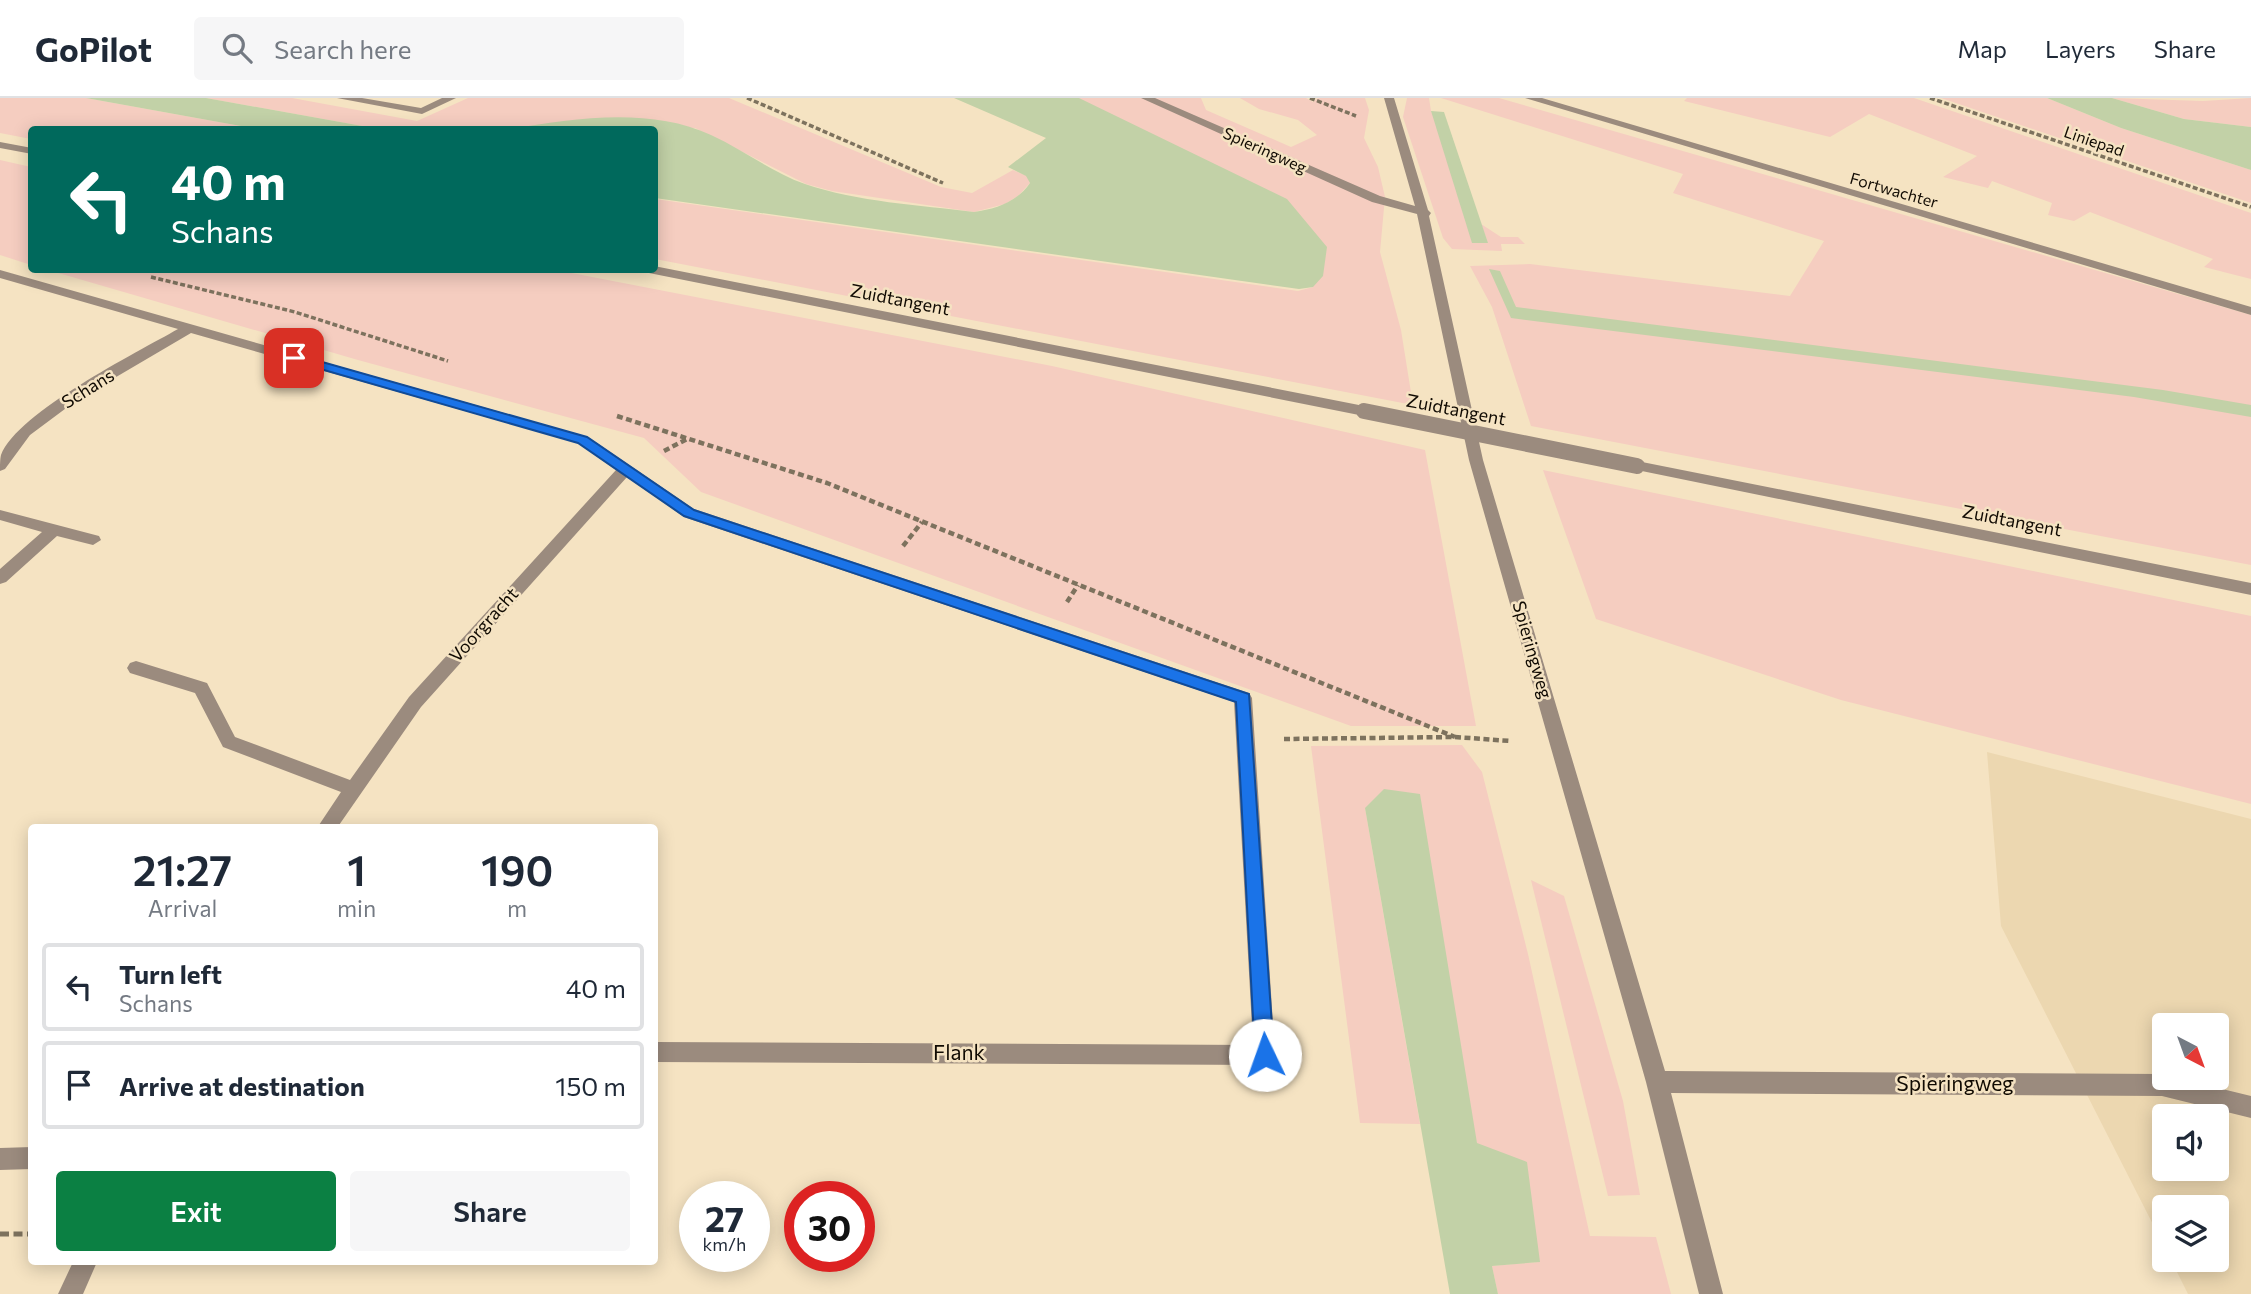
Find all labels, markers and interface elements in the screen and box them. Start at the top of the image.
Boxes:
search box [194,17,684,80]
text: GoPilot [35,28,152,69]
icon: search [218,29,256,67]
text: Search here [274,33,411,64]
text: Map [1958,34,2007,63]
text: Layers [2045,34,2116,63]
text: Share [2154,34,2216,63]
street label: Liniepad [2062,121,2127,160]
street label: Spieringweg [1221,123,1310,177]
text: 40 m [171,150,286,210]
icon: left [56,154,147,245]
street label: Fortwachter [1848,168,1941,211]
text: Schans [171,210,274,250]
street label: Zuidtangent [848,279,952,319]
pin [264,328,324,388]
icon: arrive [275,339,313,377]
street label: Schans [57,364,118,413]
street label: Zuidtangent [1404,389,1508,429]
street label: Zuidtangent [1960,500,2064,540]
street label: Voorgracht [444,583,522,666]
street label: Spieringweg [1509,598,1557,701]
text: 21:27 [133,843,232,895]
text: 1 [347,843,366,895]
text: 190 [481,843,553,895]
text: Arrival [148,894,217,922]
text: min [337,894,376,922]
text: m [507,894,527,922]
text: Turn left [119,958,222,989]
icon: left [60,968,98,1006]
text: 40 m [566,972,626,1003]
text: Schans [119,989,193,1017]
north arrow [2152,1013,2230,1090]
map controls [2152,1013,2229,1272]
position arrow [1228,1018,1302,1092]
street label: Flank [933,1039,985,1064]
icon: arrive [60,1066,98,1104]
text: Arrive at destination [119,1070,365,1101]
text: 150 m [555,1070,626,1101]
street label: Spieringweg [1896,1070,2014,1095]
button: sound [2152,1104,2229,1181]
button: Exit [56,1171,336,1251]
button: Share [350,1171,630,1251]
speed limit sign: 30 [784,1181,875,1272]
button: layers [2152,1195,2229,1272]
text: 27 [705,1196,744,1239]
text: km/h [703,1233,746,1255]

